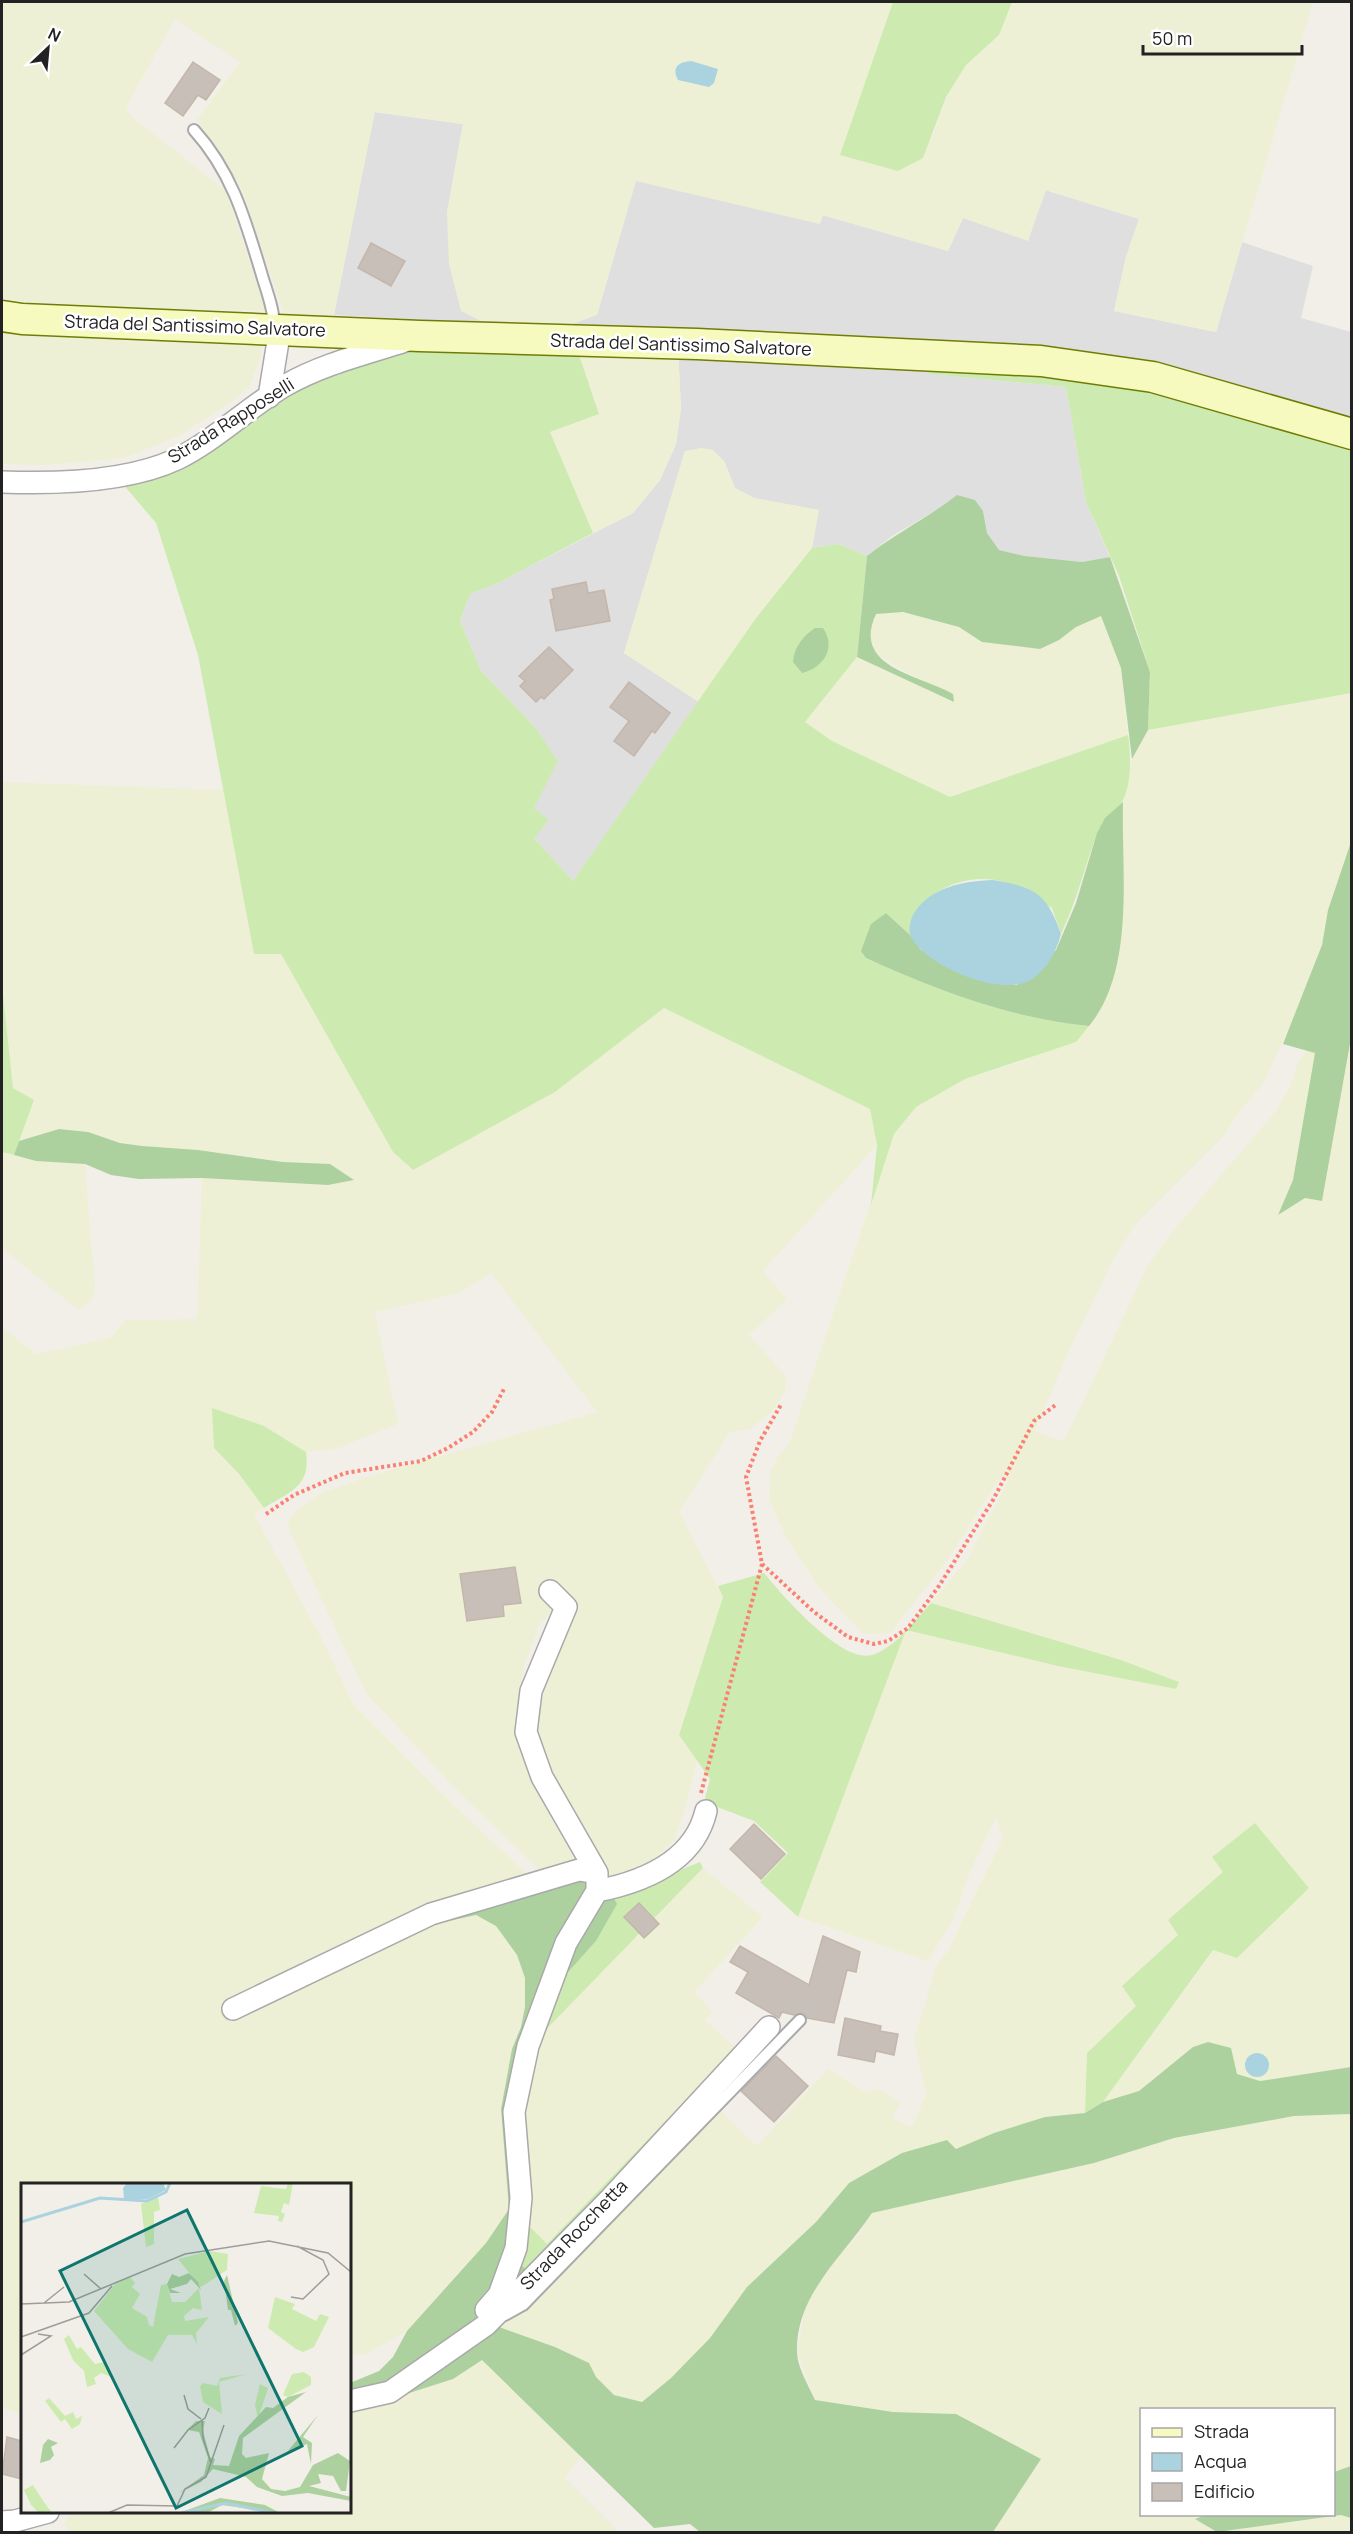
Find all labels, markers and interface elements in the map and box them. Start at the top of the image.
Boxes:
north arrow [18,18,78,78]
scale bar [1143,18,1302,56]
text: N [45,22,65,47]
text: 50 m [1152,26,1192,50]
street label: Strada del Santissimo Salvatore [64,308,326,342]
street label: Strada del Santissimo Salvatore [550,327,812,361]
street label: Strada Rapposelli [163,372,298,469]
street label: Strada Rocchetta [514,2174,632,2295]
inset map [21,2183,351,2513]
legend [1140,2408,1335,2516]
text: Strada [1194,2419,1249,2443]
text: Acqua [1194,2449,1247,2473]
text: Edificio [1194,2479,1255,2503]

